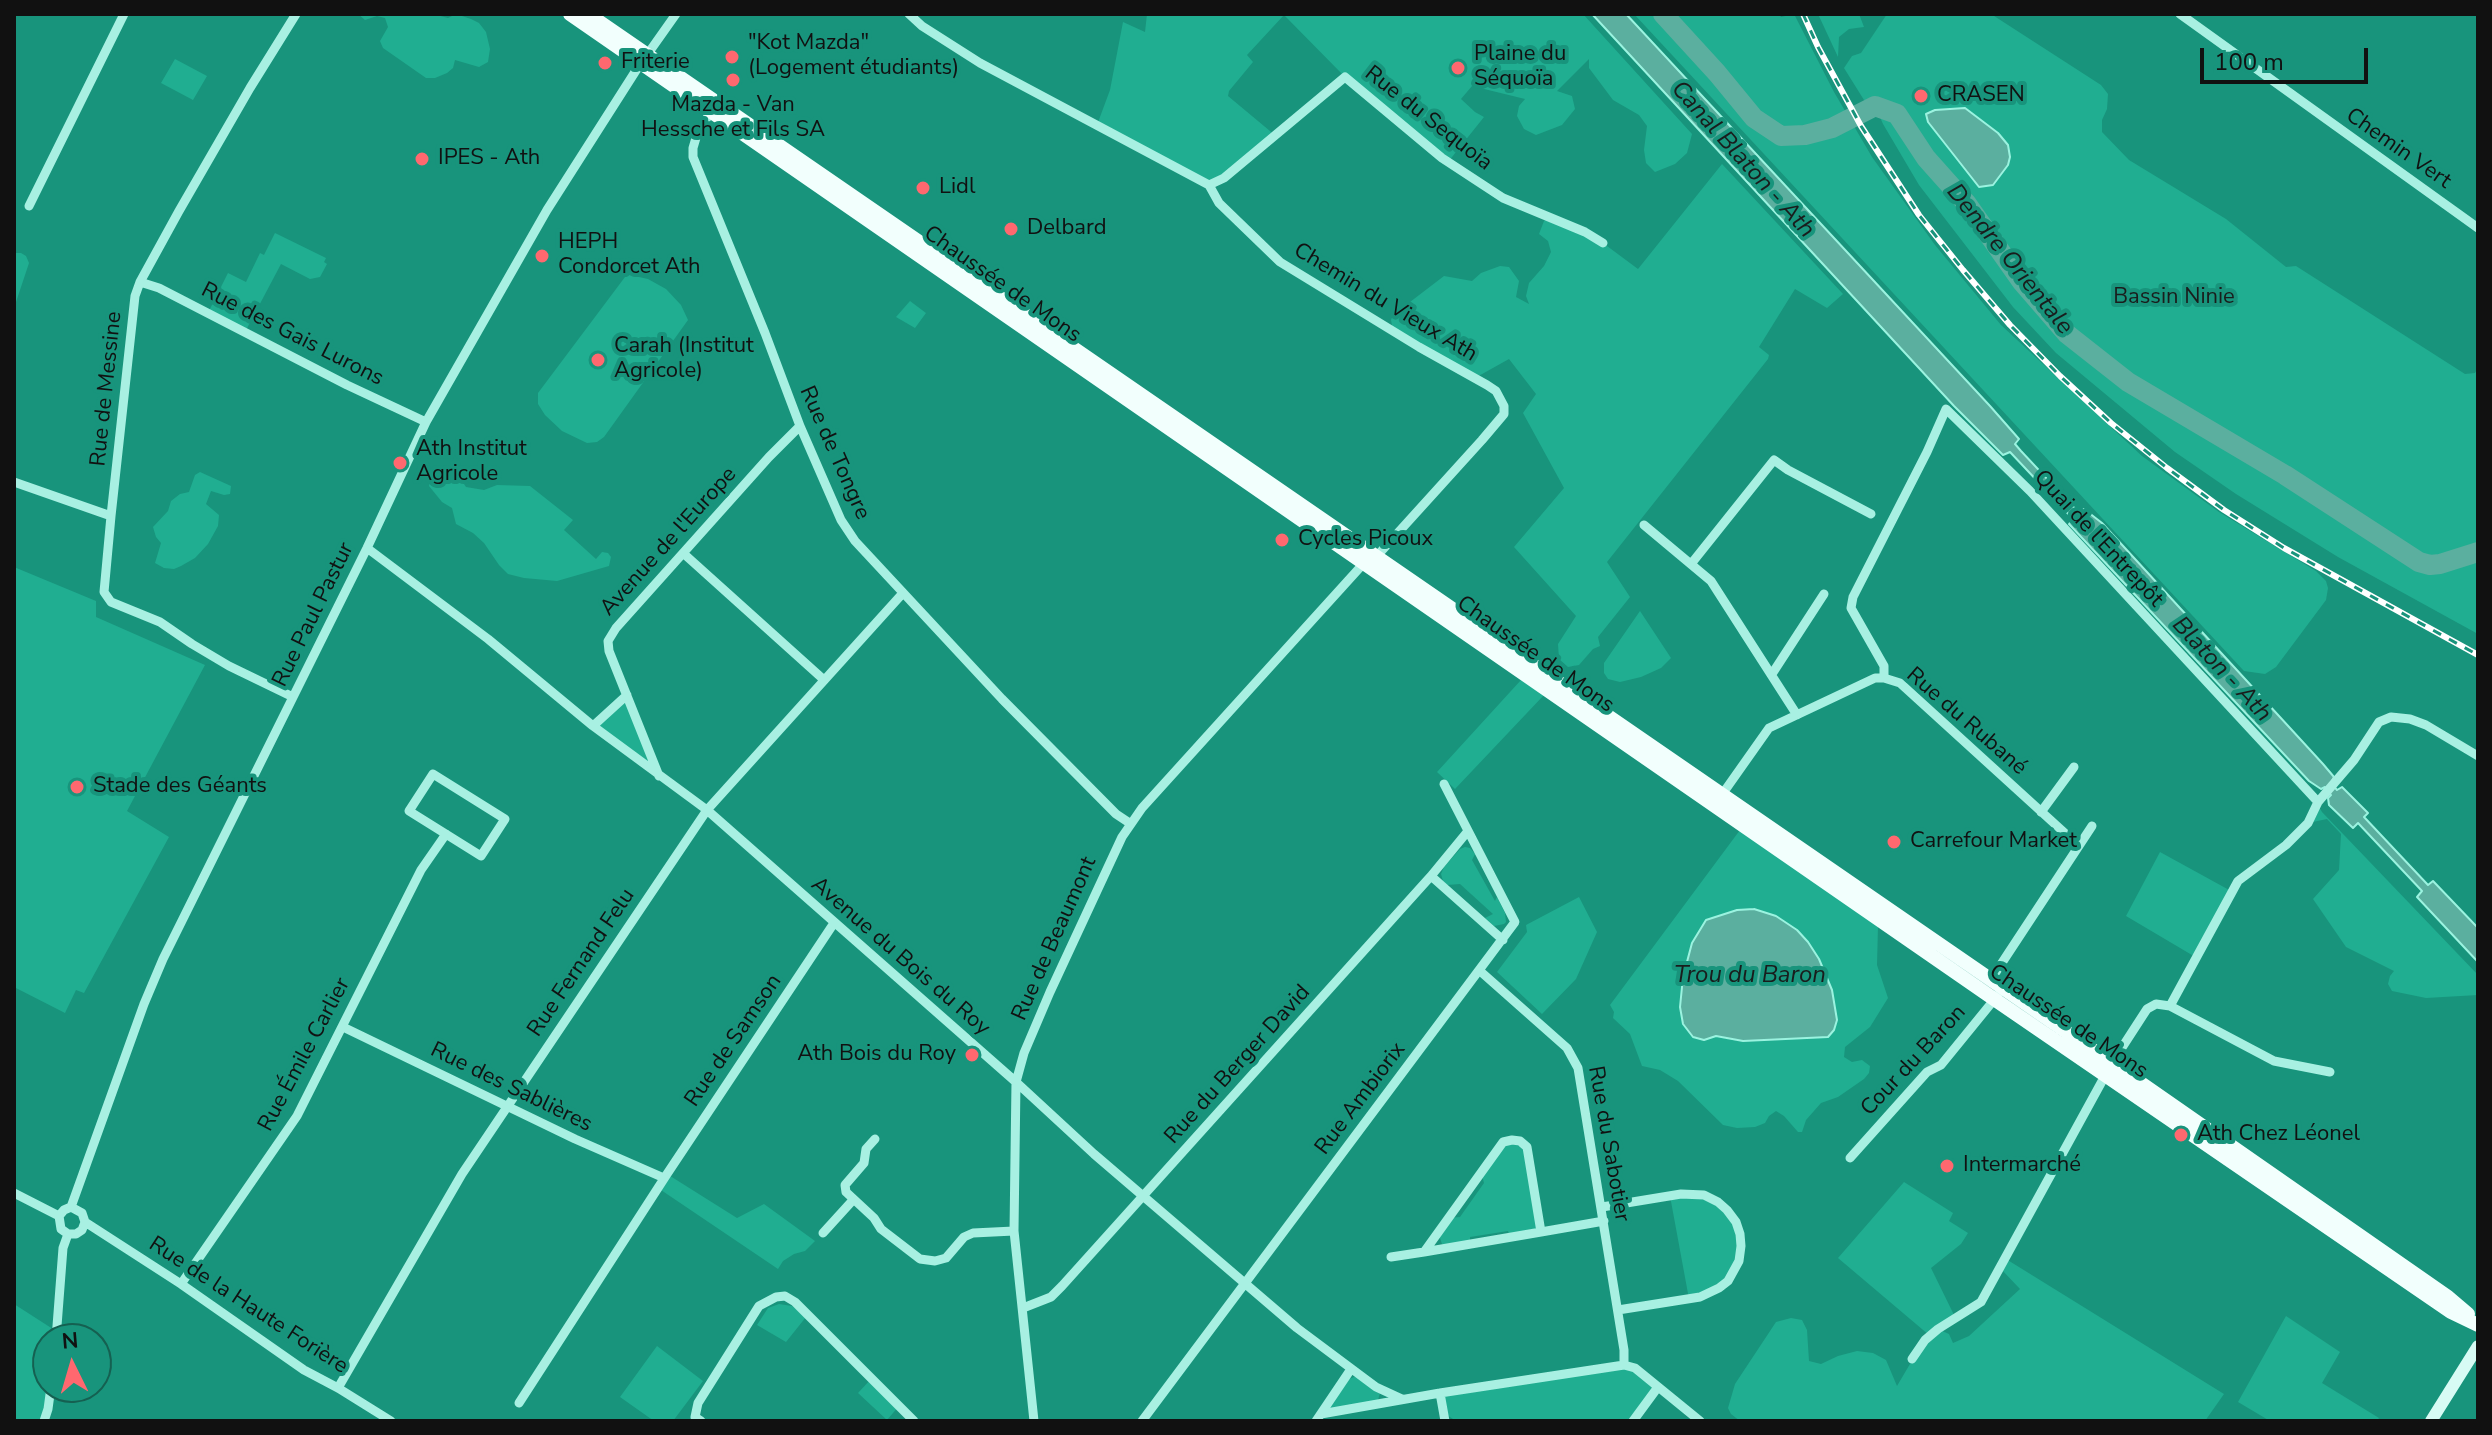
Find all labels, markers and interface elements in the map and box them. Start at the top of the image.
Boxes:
place label: "Kot Mazda" (Logement étudiants) [748,31,959,82]
scale bar [2204,32,2372,82]
place label: Plaine du Séquoïa [1474,42,1566,94]
text: 100 m [2214,46,2284,78]
marker: "Kot Mazda" (Logement étudiants) [723,48,741,66]
place label: Friterie [621,50,690,76]
marker: Friterie [596,54,614,72]
marker: Plaine du Séquoïa [1449,59,1467,77]
street label: Rue du Sequoïa [1359,61,1497,177]
marker: Mazda - Van Hessche et Fils SA [724,71,742,89]
water label: Canal Blaton - Ath [1664,76,1820,244]
place label: CRASEN [1937,83,2025,109]
marker: CRASEN [1912,87,1930,105]
place label: Mazda - Van Hessche et Fils SA [641,93,825,144]
street label: Chemin Vert [2340,103,2456,195]
place label: IPES - Ath [438,146,540,172]
marker: IPES - Ath [413,150,431,168]
place label: Lidl [939,175,975,201]
marker: Lidl [914,179,932,197]
water label: Dendre Orientale [1939,179,2079,341]
place label: Delbard [1027,216,1107,242]
marker: Delbard [1002,220,1020,238]
street label: Chaussée de Mons [918,221,1086,349]
place label: HEPH Condorcet Ath [558,230,701,282]
street label: Chemin du Vieux Ath [1288,238,1482,368]
marker: HEPH Condorcet Ath [533,247,551,265]
street label: Rue des Gais Lurons [196,278,388,392]
park label: Bassin Ninie [2113,285,2235,311]
street label: Rue de Messine [86,310,128,468]
place label: Carah (Institut Agricole) [614,334,754,386]
marker: Carah (Institut Agricole) [589,351,607,369]
street label: Rue de Tongre [793,382,875,524]
place label: Ath Institut Agricole [416,437,527,488]
marker: Ath Institut Agricole [391,454,409,472]
street label: Avenue de l'Europe [595,462,743,622]
street label: Quai de l'Entrepôt [2028,465,2168,613]
place label: Cycles Picoux [1298,527,1433,553]
marker: Cycles Picoux [1273,531,1291,549]
street label: Rue Paul Pastur [268,538,360,692]
street label: Chaussée de Mons [1451,591,1619,719]
water label: Blaton - Ath [2165,612,2277,728]
street label: Rue du Rubané [1900,663,2032,781]
place label: Stade des Géants [93,774,267,800]
marker: Stade des Géants [68,778,86,796]
place label: Carrefour Market [1910,829,2077,855]
marker: Carrefour Market [1885,833,1903,851]
street label: Rue de Beaumont [1007,853,1103,1025]
street label: Avenue du Bois du Roy [805,872,995,1042]
street label: Rue Fernand Felu [523,884,641,1042]
street label: Chaussée de Mons [1984,959,2152,1085]
water label: Trou du Baron [1674,962,1826,990]
street label: Rue de Samson [680,970,788,1112]
street label: Rue Émile Carlier [253,974,357,1136]
street label: Rue du Berger David [1160,980,1316,1150]
street label: Cour du Baron [1856,1000,1972,1122]
street label: Rue des Sablières [426,1037,596,1139]
street label: Rue Ambiorix [1310,1038,1412,1160]
place label: Ath Bois du Roy [797,1042,956,1068]
marker: Ath Bois du Roy [963,1046,981,1064]
street label: Rue du Sabotier [1581,1064,1635,1224]
place label: Ath Chez Léonel [2197,1122,2360,1148]
marker: Ath Chez Léonel [2172,1126,2190,1144]
place label: Intermarché [1963,1153,2081,1179]
marker: Intermarché [1938,1157,1956,1175]
street label: Rue de la Haute Forière [143,1232,353,1380]
north arrow [32,1323,112,1403]
text: N [61,1325,80,1357]

